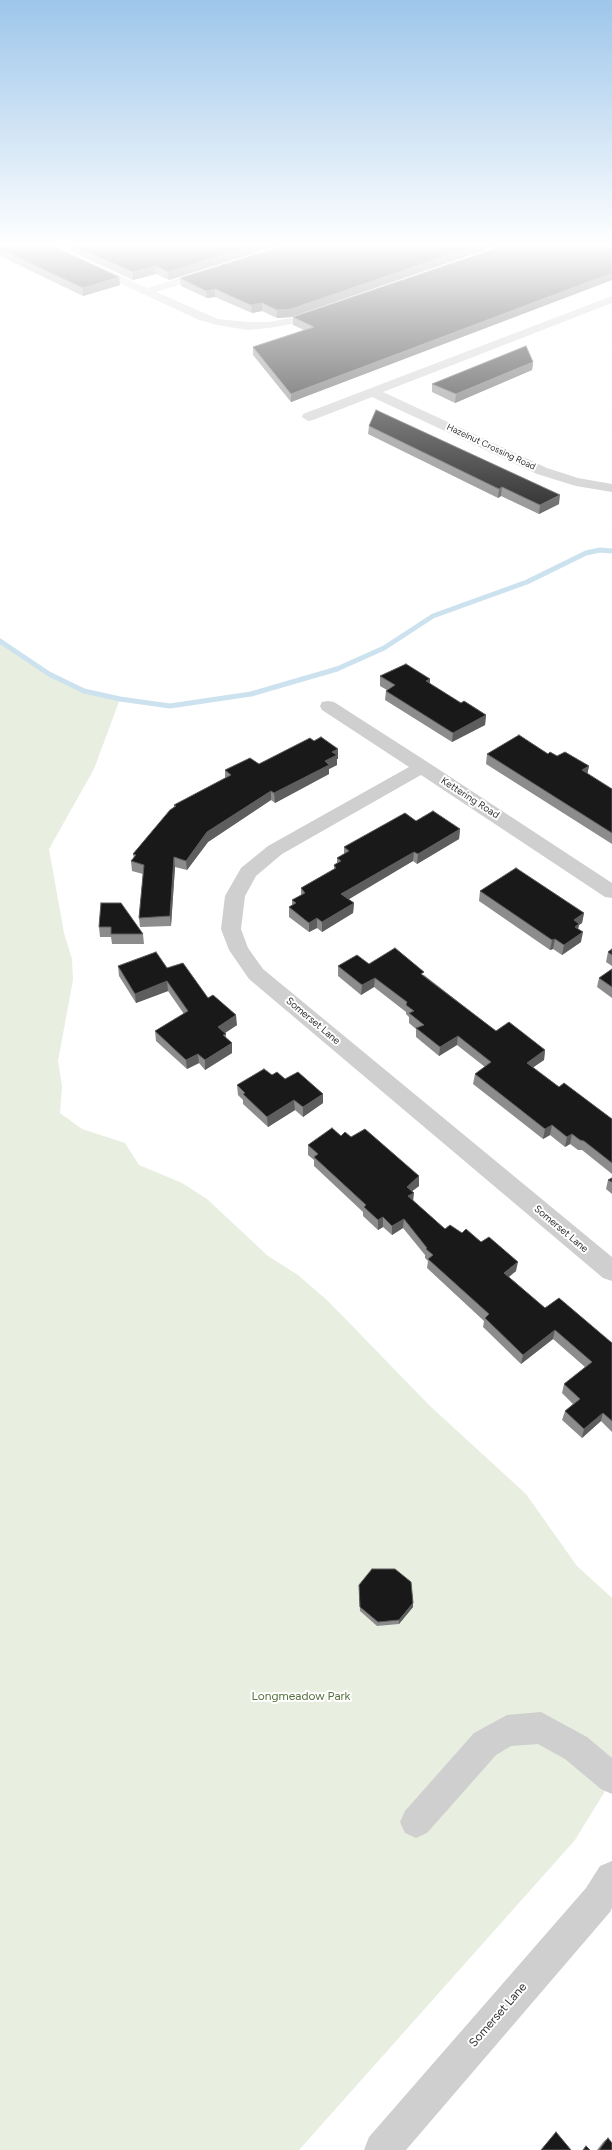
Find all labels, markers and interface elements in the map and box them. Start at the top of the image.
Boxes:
street label: Hazelnut Crossing Road [445,422,537,472]
street label: Kettering Road [439,775,501,821]
street label: Somerset Lane [283,995,343,1047]
street label: Somerset Lane [531,1203,591,1255]
park label: Longmeadow Park [252,1689,350,1703]
street label: Somerset Lane [466,1980,530,2050]

